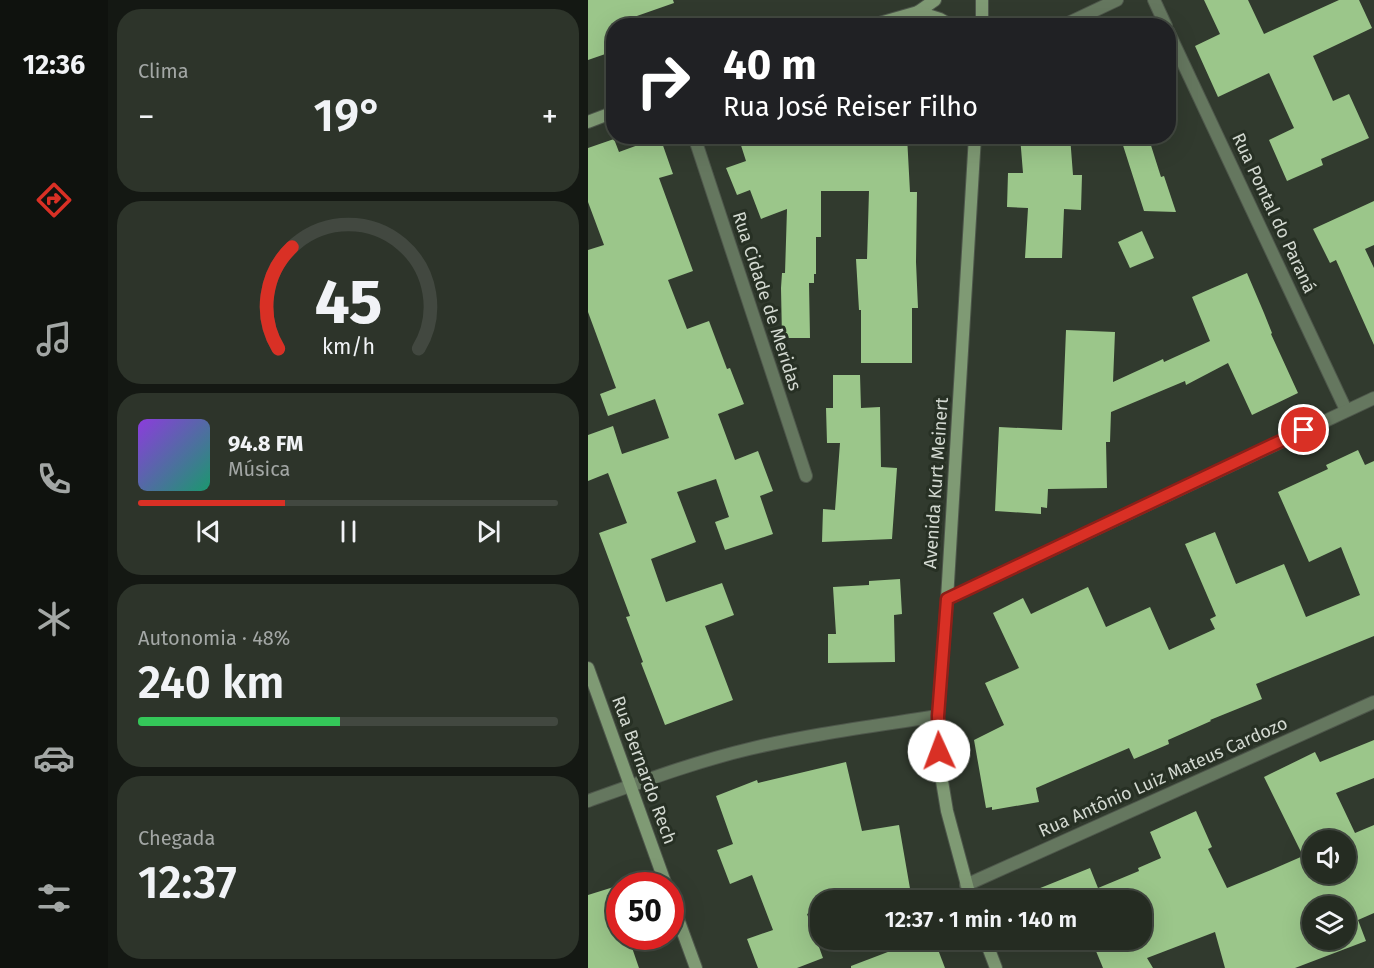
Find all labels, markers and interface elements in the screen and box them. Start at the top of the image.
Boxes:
text: 40 m [723,40,817,90]
icon: right [624,42,702,120]
text: 12:36 [23,49,85,81]
text: Clima [138,59,189,83]
text: 19° [314,89,382,143]
text: Rua José Reiser Filho [723,91,978,123]
text: − [138,97,155,137]
text: + [542,97,558,137]
street label: Rua Pontal do Paraná [1227,129,1321,297]
icon: directions [33,179,75,221]
street label: Rua Cidade de Meridas [728,209,806,393]
text: 45 [314,265,382,340]
icon: music [33,318,75,360]
text: km/h [321,335,375,361]
street label: Avenida Kurt Meinert [919,396,953,569]
pin [1278,404,1329,455]
icon: arrive [1287,413,1320,446]
text: 94.8 FM [228,430,303,457]
text: Música [228,457,290,481]
icon: phone [33,458,75,500]
icon: previous [192,515,225,548]
icon: pause [332,515,365,548]
icon: next [472,515,505,548]
icon: climate [33,598,75,640]
text: Autonomia · 48% [138,626,290,650]
text: 240 km [138,656,284,710]
street label: Rua Bernardo Rech [607,693,681,847]
street label: Rua Antônio Luiz Mateus Cardozo [1035,712,1291,842]
position arrow [907,719,971,783]
icon: car [33,737,75,779]
text: Chegada [138,826,215,850]
map controls [1302,830,1356,950]
button: sound [1302,830,1356,884]
text: 12:37 [138,856,237,910]
speed limit sign: 50 [606,872,684,950]
icon: filters [33,877,75,919]
button: layers [1302,896,1356,950]
text: 12:37 · 1 min · 140 m [885,906,1077,933]

